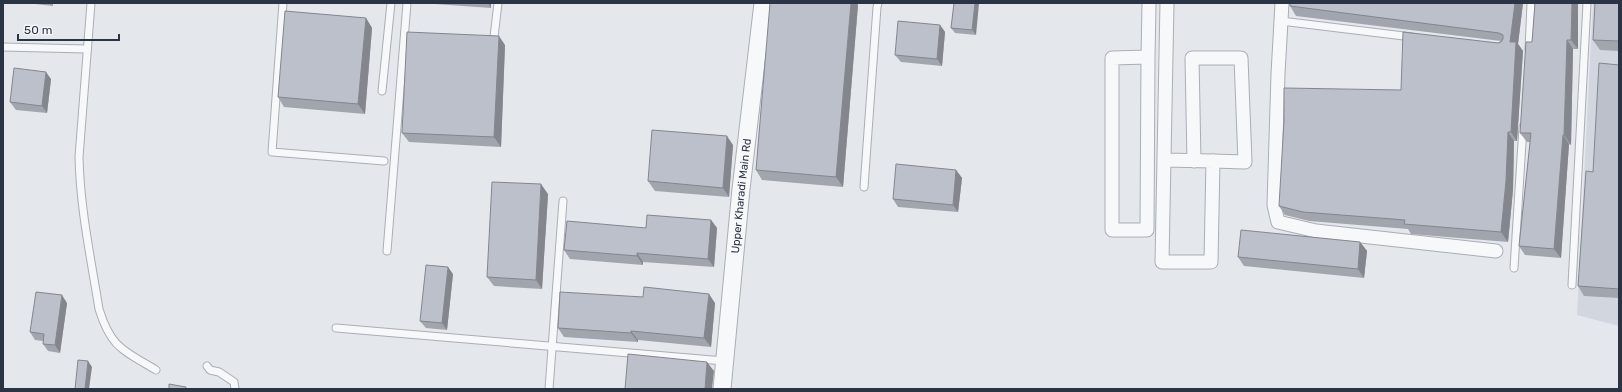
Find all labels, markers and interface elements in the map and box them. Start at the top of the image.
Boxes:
scale bar [18,16,119,42]
text: 50 m [24,23,52,37]
street label: Upper Kharadi Main Rd [728,138,753,254]

